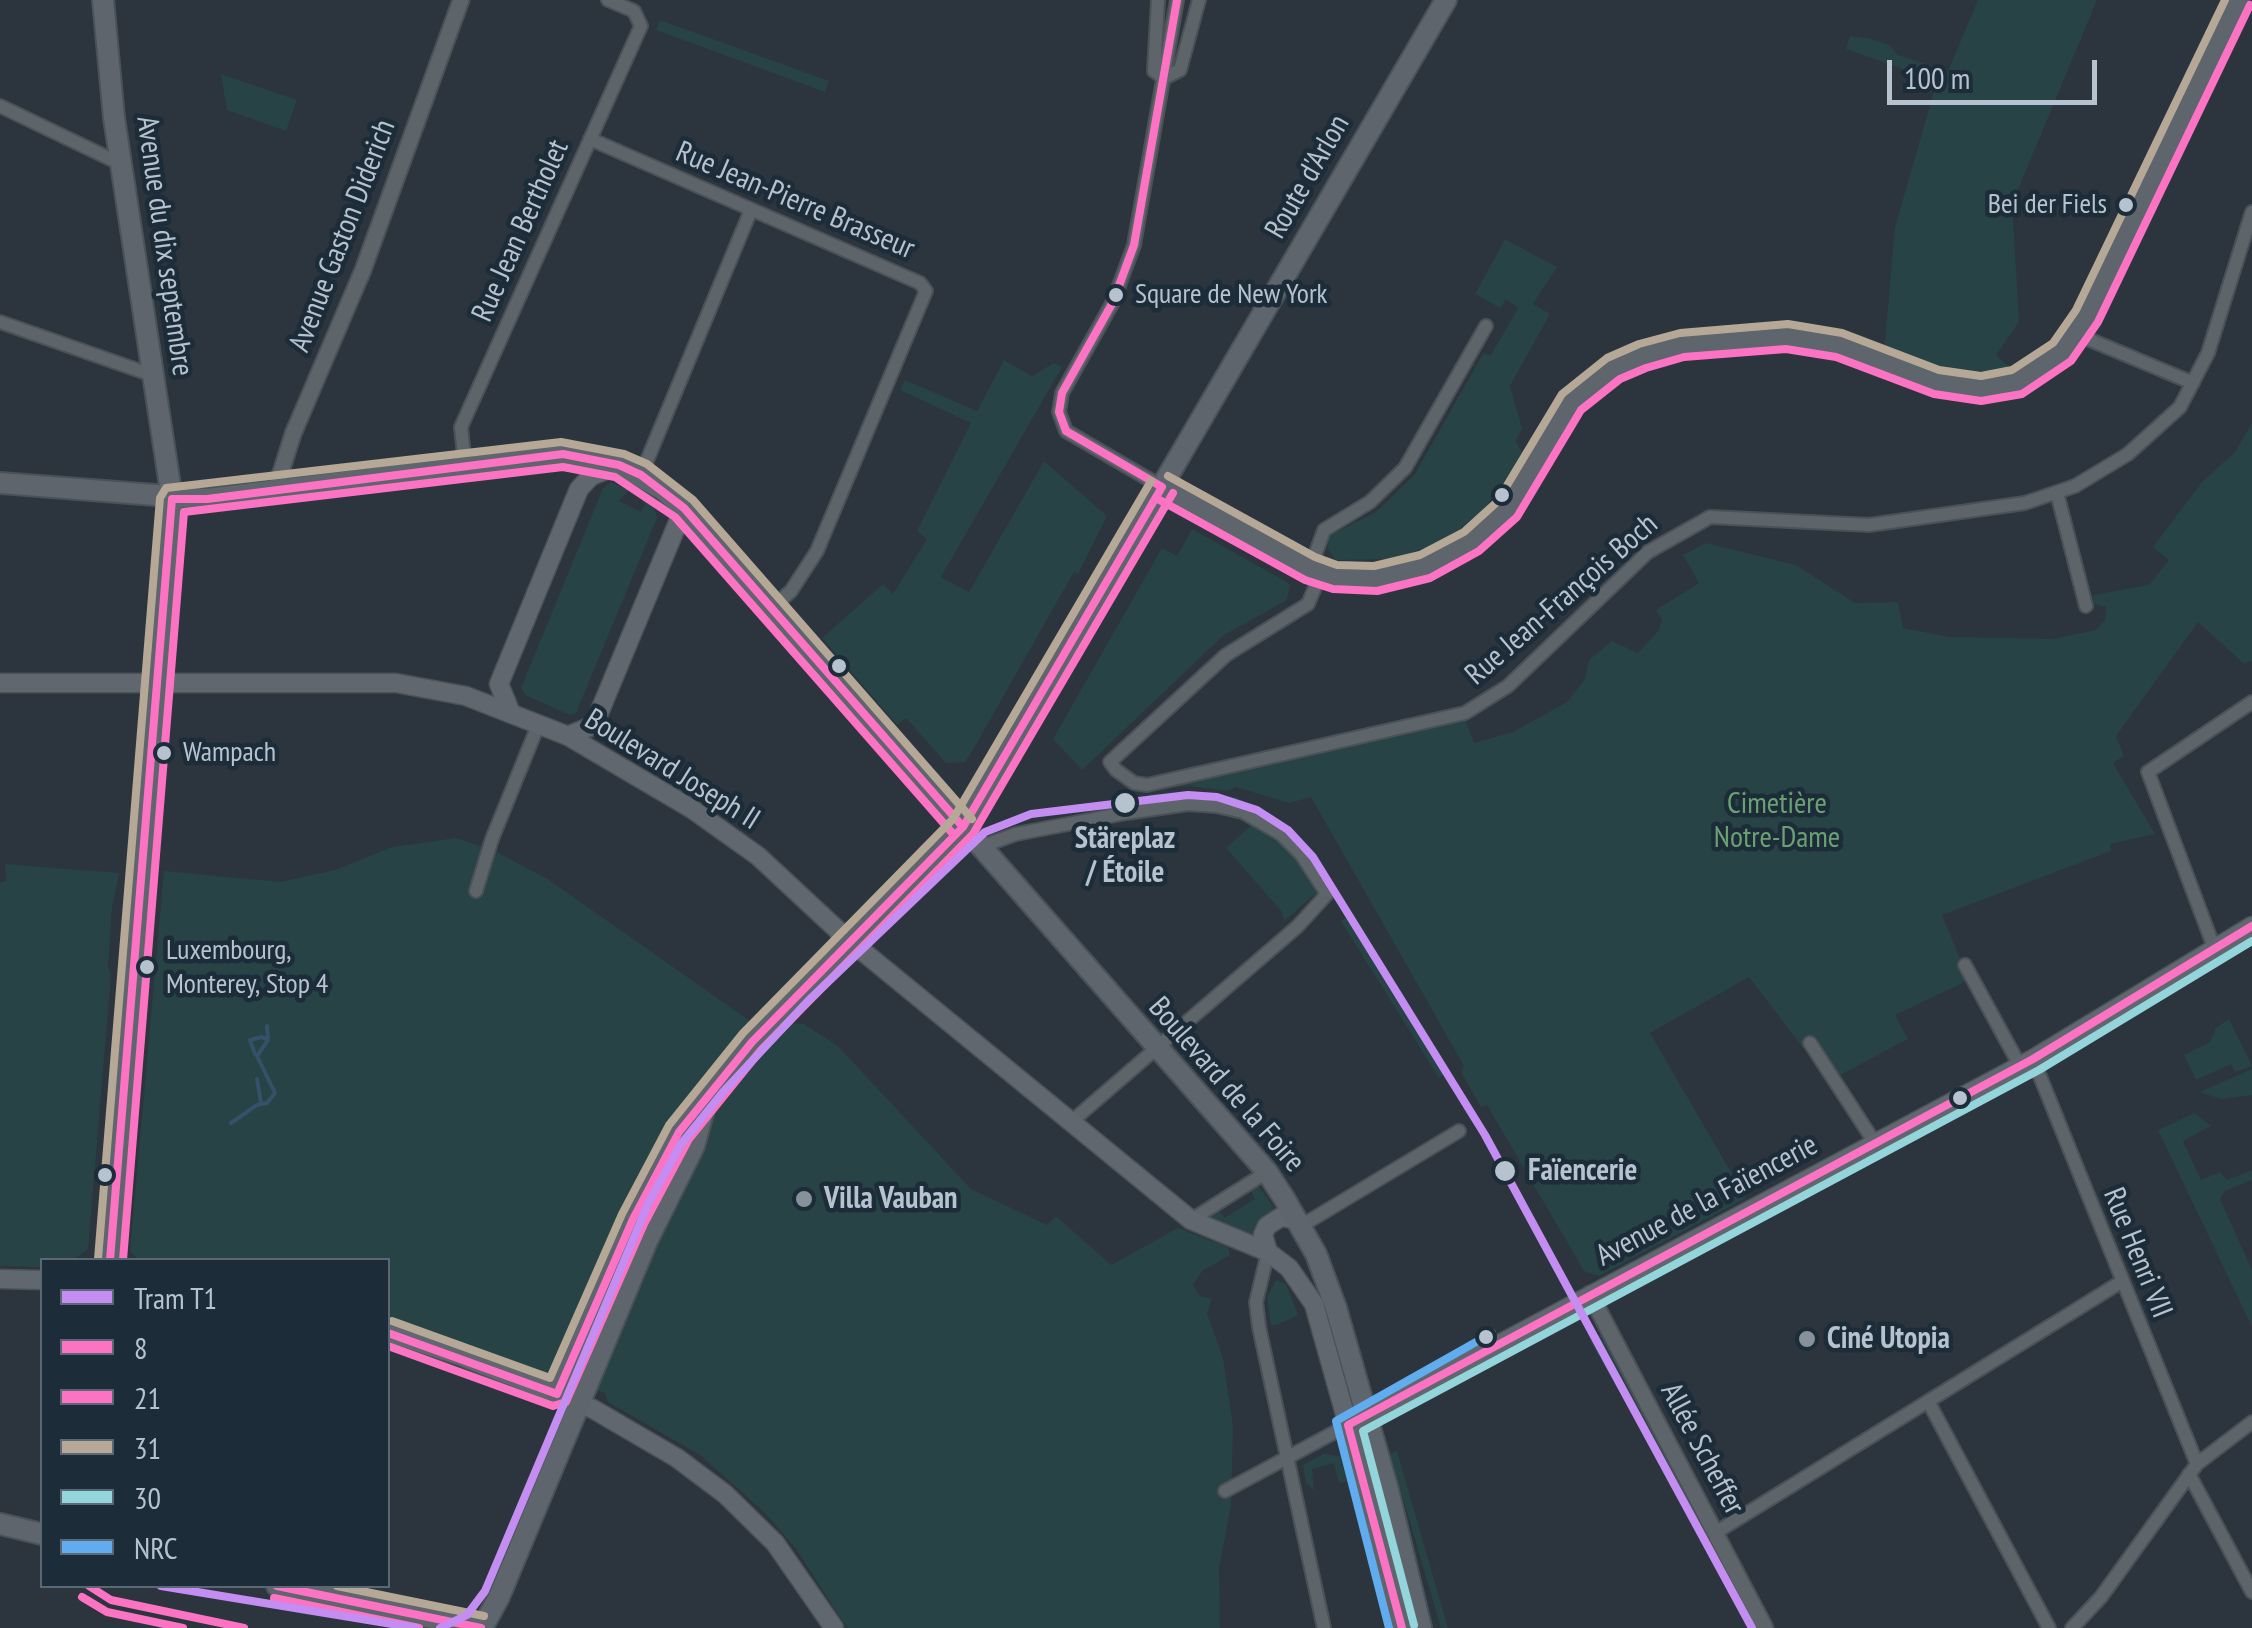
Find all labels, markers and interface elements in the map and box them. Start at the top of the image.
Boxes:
scale bar [1892,40,2102,102]
text: 100 m [1904,58,1970,97]
street label: Route d'Arlon [1258,109,1358,245]
street label: Avenue du dix septembre [128,114,200,378]
street label: Avenue Gaston Diderich [282,115,404,357]
street label: Rue Jean Bertholet [465,135,577,327]
street label: Rue Jean-Pierre Brasseur [670,135,920,267]
place label: Bei der Fiels [1988,188,2107,222]
marker: Bei der Fiels [2116,195,2136,215]
place label: Square de New York [1135,278,1327,312]
marker: Square de New York [1106,285,1126,305]
unlabelled marker [1492,485,1512,505]
street label: Rue Jean-François Boch [1459,507,1665,693]
unlabelled marker [829,656,849,676]
street label: Boulevard Joseph II [578,702,766,838]
place label: Wampach [183,736,276,770]
marker: Wampach [154,743,174,763]
park label: Cimetière Notre-Dame [1714,786,1840,856]
marker: Stäreplaz / Étoile [1112,790,1138,816]
place label: Stäreplaz / Étoile [1075,821,1175,892]
place label: Luxembourg, Monterey, Stop 4 [166,934,328,1000]
marker: Luxembourg, Monterey, Stop 4 [137,957,157,977]
street label: Boulevard de la Foire [1140,990,1312,1180]
unlabelled marker [1950,1088,1970,1108]
street label: Avenue de la Faïencerie [1590,1127,1824,1275]
place label: Faïencerie [1528,1153,1637,1189]
marker: Faïencerie [1492,1158,1518,1184]
unlabelled marker [95,1165,115,1185]
place label: Villa Vauban [824,1181,958,1217]
street label: Rue Henri VII [2095,1183,2179,1323]
marker: Villa Vauban [793,1188,815,1210]
legend [40,1258,390,1588]
text: Tram T1 [134,1278,217,1317]
place label: Ciné Utopia [1827,1321,1950,1357]
unlabelled marker [1476,1327,1496,1347]
text: 8 [134,1328,148,1367]
marker: Ciné Utopia [1796,1328,1818,1350]
street label: Allée Scheffer [1652,1377,1752,1521]
text: 21 [134,1378,161,1417]
text: 31 [134,1428,161,1467]
text: 30 [134,1478,161,1517]
text: NRC [134,1528,177,1567]

